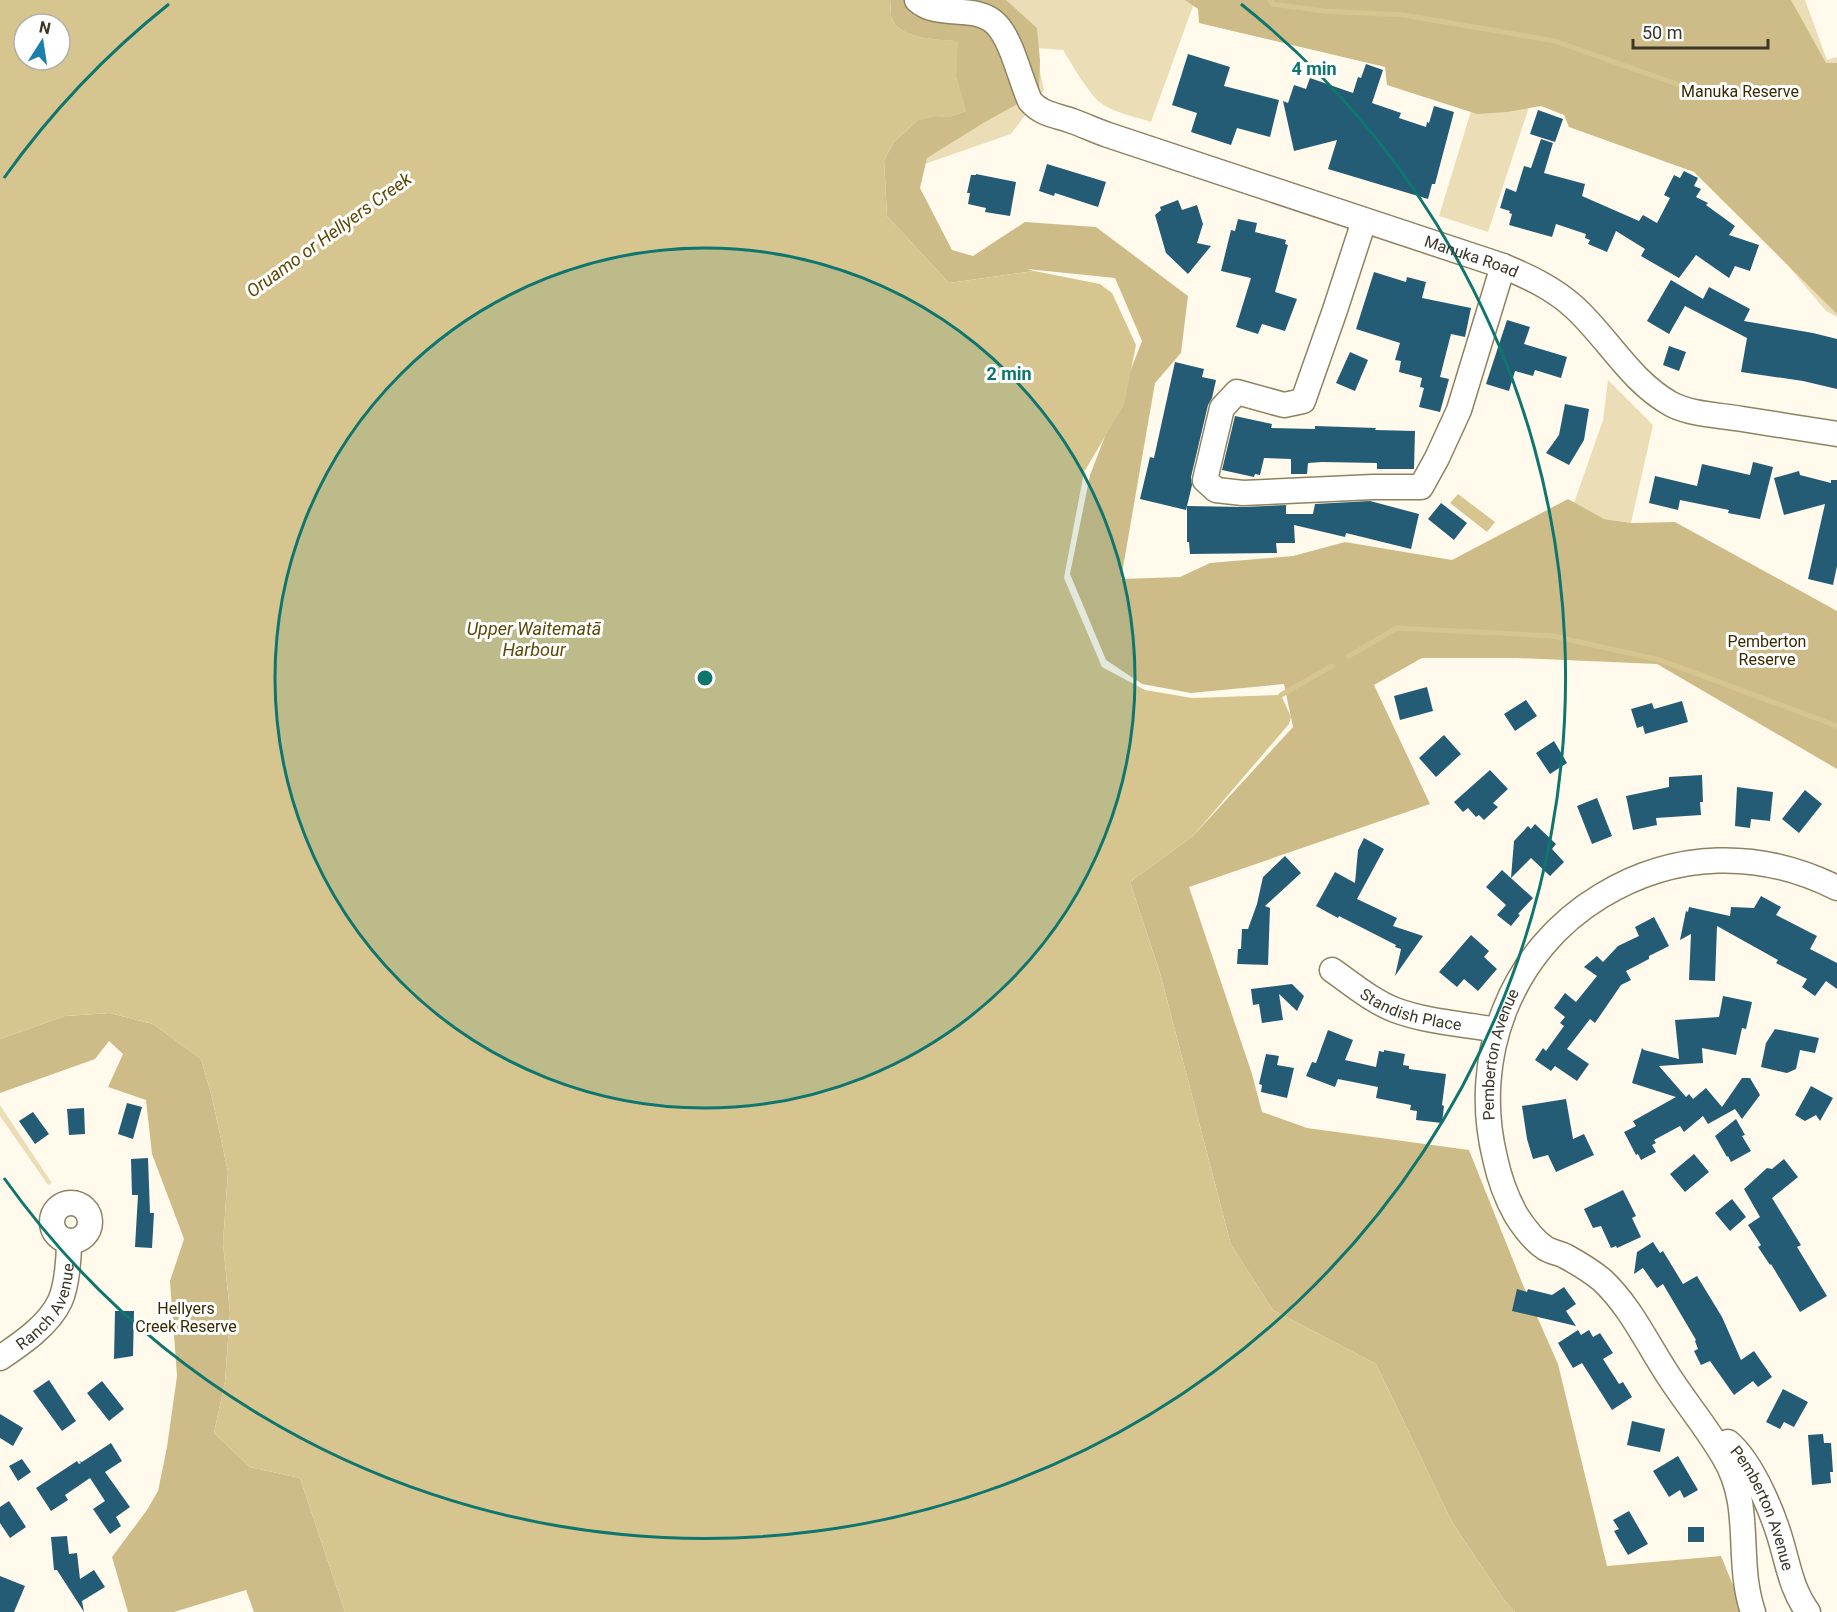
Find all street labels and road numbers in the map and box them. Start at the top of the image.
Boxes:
street label: Manuka Road [1422,232,1521,281]
street label: Standish Place [1357,984,1463,1034]
street label: Pemberton Avenue [1479,985,1523,1121]
street label: Ranch Avenue [12,1262,78,1354]
street label: Pemberton Avenue [1727,1442,1798,1573]

